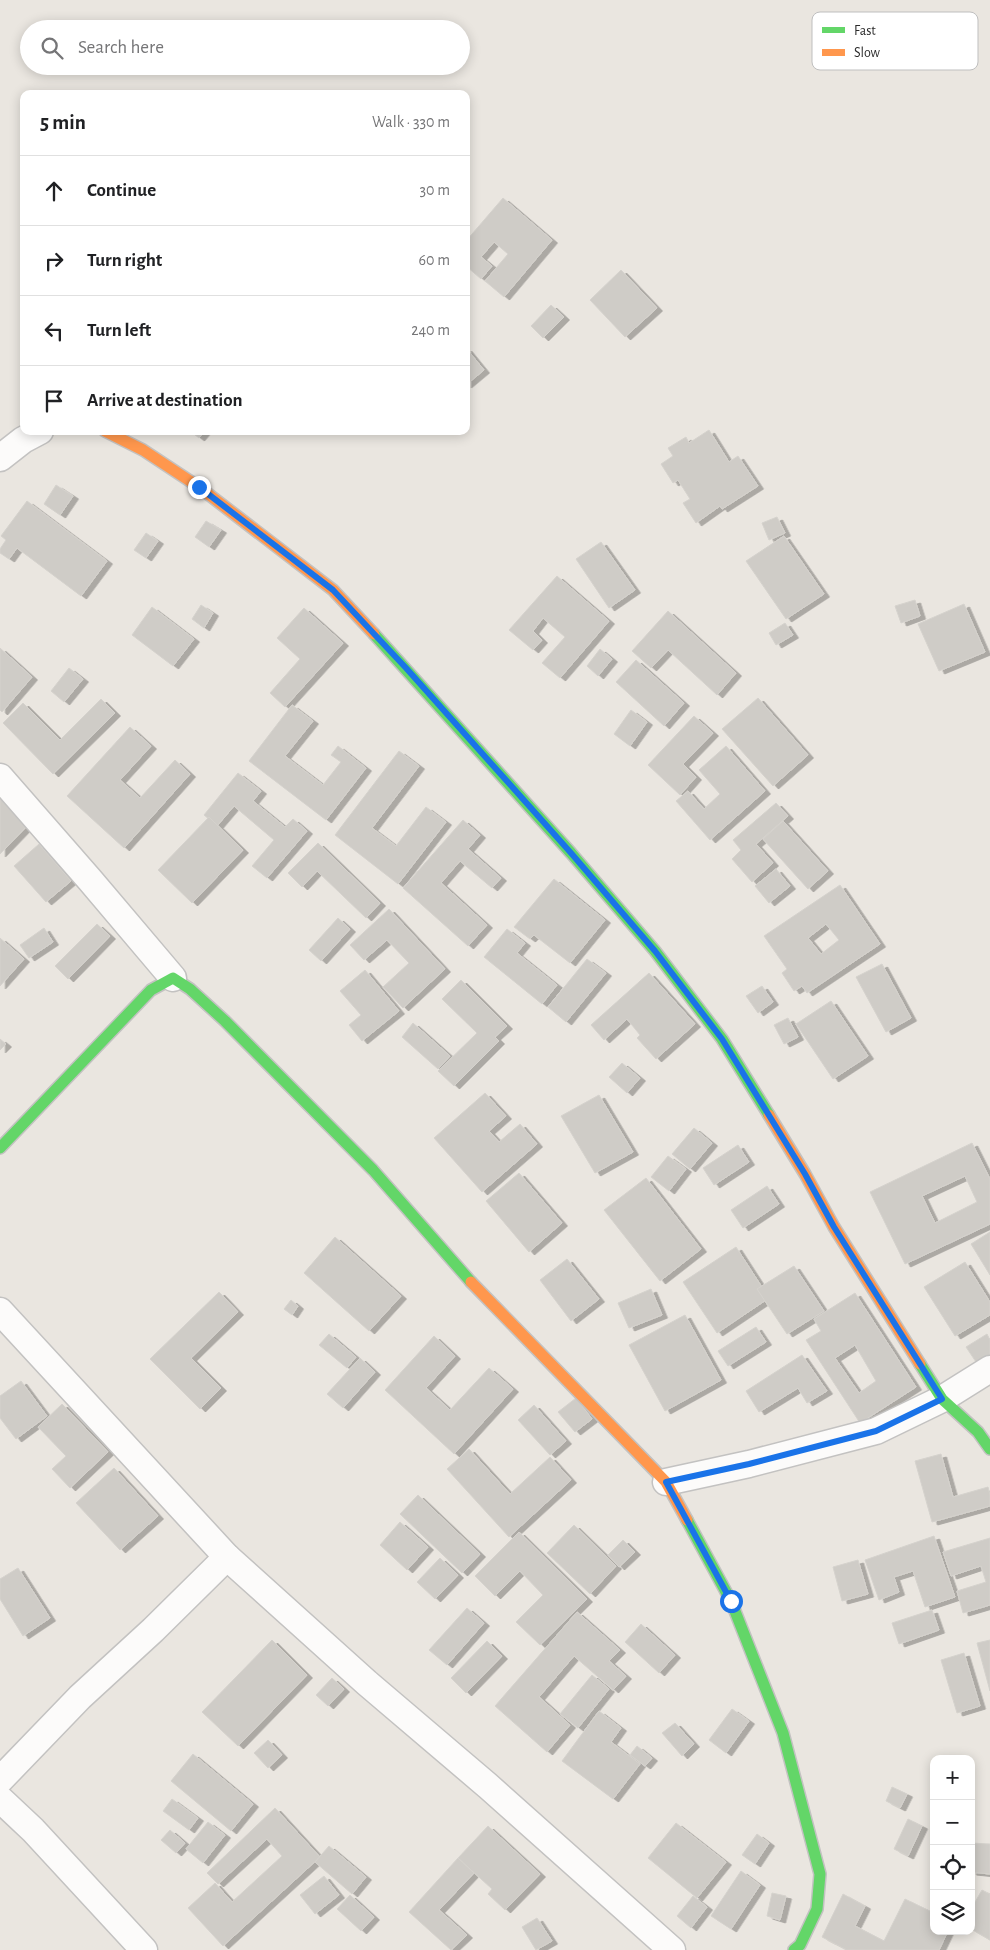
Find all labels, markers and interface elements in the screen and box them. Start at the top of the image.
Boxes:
legend [812,12,978,70]
search box [20,20,470,75]
text: Fast [854,24,876,38]
icon: search [38,34,66,62]
text: Search here [78,38,164,57]
text: Slow [854,46,881,60]
text: 5 min [40,112,86,133]
text: Walk · 330 m [372,114,450,130]
icon: ahead [40,177,68,205]
text: Continue [87,181,156,200]
text: 30 m [420,182,450,198]
icon: right [40,247,68,275]
text: Turn right [87,251,162,270]
text: 60 m [419,252,450,268]
icon: left [40,317,68,345]
text: Turn left [87,321,151,340]
text: 240 m [411,322,450,338]
icon: arrive [40,387,68,415]
text: Arrive at destination [87,391,243,410]
route end [188,476,211,499]
route start [720,1590,743,1613]
map controls [930,1755,975,1935]
button: + [930,1755,975,1800]
button: − [930,1800,975,1845]
button: locate [930,1845,975,1890]
button: layers [930,1890,975,1935]

